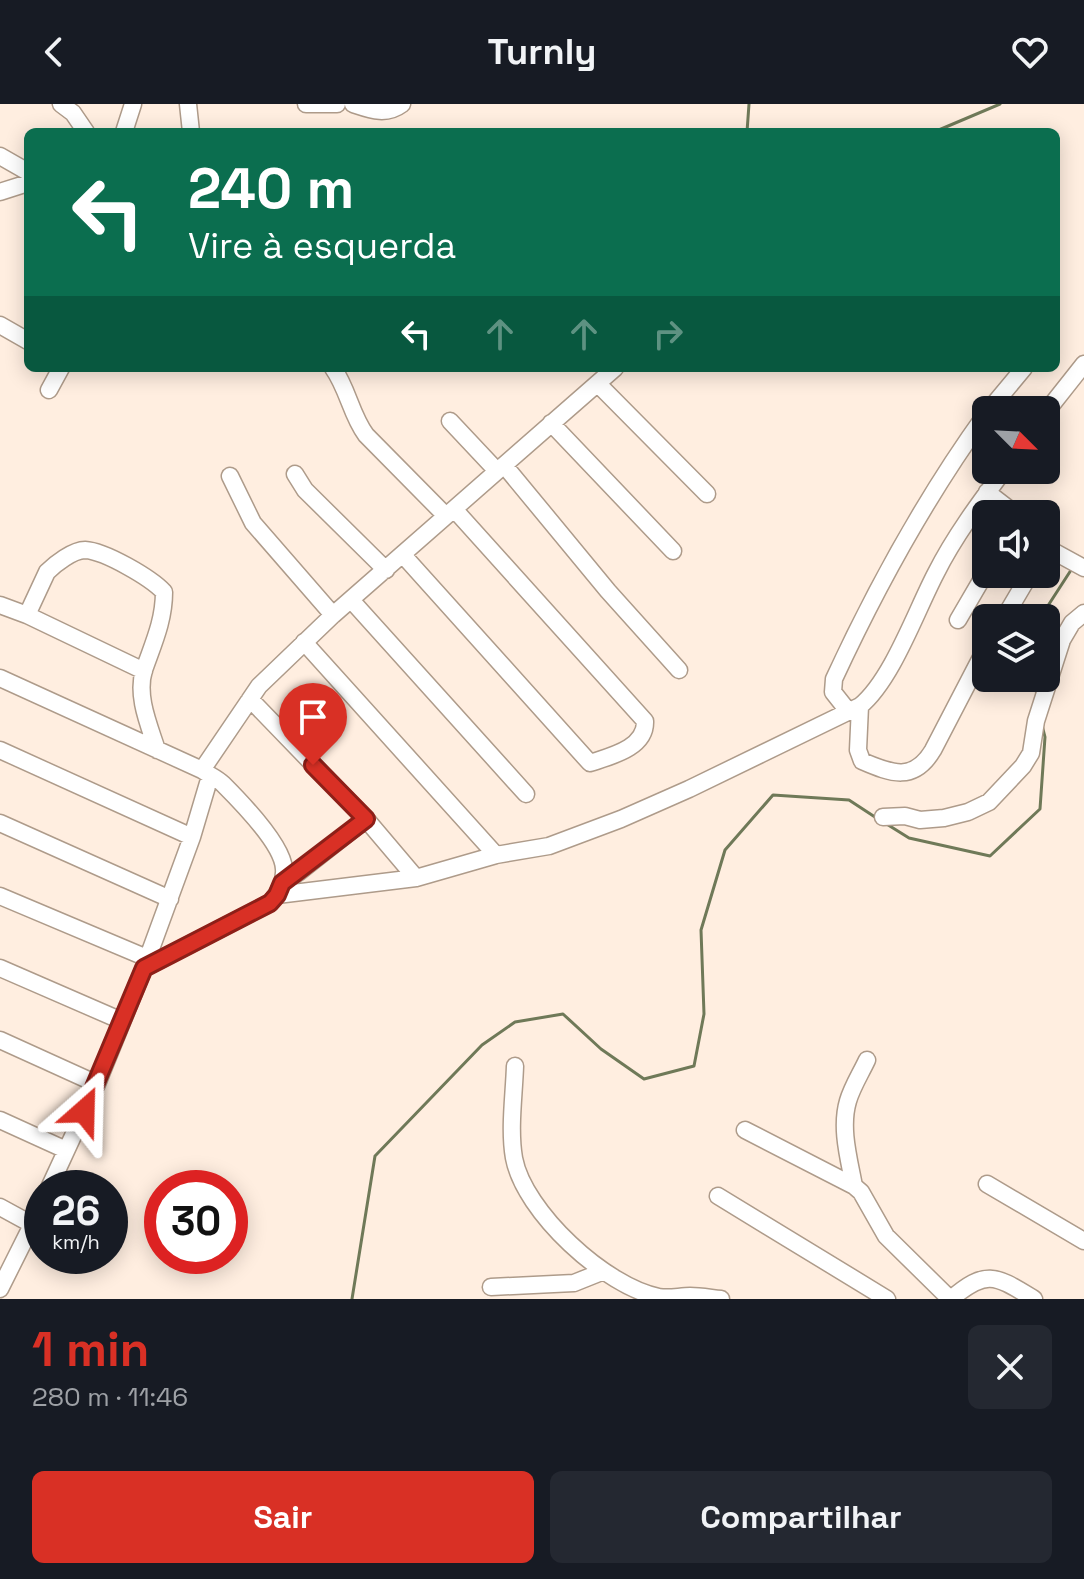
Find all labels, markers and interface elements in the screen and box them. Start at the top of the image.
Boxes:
text: Turnly [488,29,596,75]
icon: back [32,30,76,74]
icon: heart [1008,30,1052,74]
text: 240 m [188,153,354,224]
icon: left [56,160,160,264]
text: Vire à esquerda [188,223,456,269]
icon: left [394,312,438,356]
icon: ahead [478,312,522,356]
icon: ahead [562,312,606,356]
icon: right [646,312,690,356]
north arrow [972,396,1060,484]
map controls [972,396,1060,692]
button: sound [972,500,1060,588]
button: layers [972,604,1060,692]
pin [279,683,347,765]
icon: arrive [291,695,335,739]
position arrow [42,1069,126,1153]
speed limit sign: 30 [144,1170,248,1274]
text: 26 [52,1186,100,1237]
text: km/h [52,1229,100,1255]
text: 1 min [32,1319,149,1380]
button: close [968,1325,1052,1409]
text: 280 m · 11:46 [32,1380,188,1414]
button: Sair [32,1471,534,1563]
button: Compartilhar [550,1471,1052,1563]

